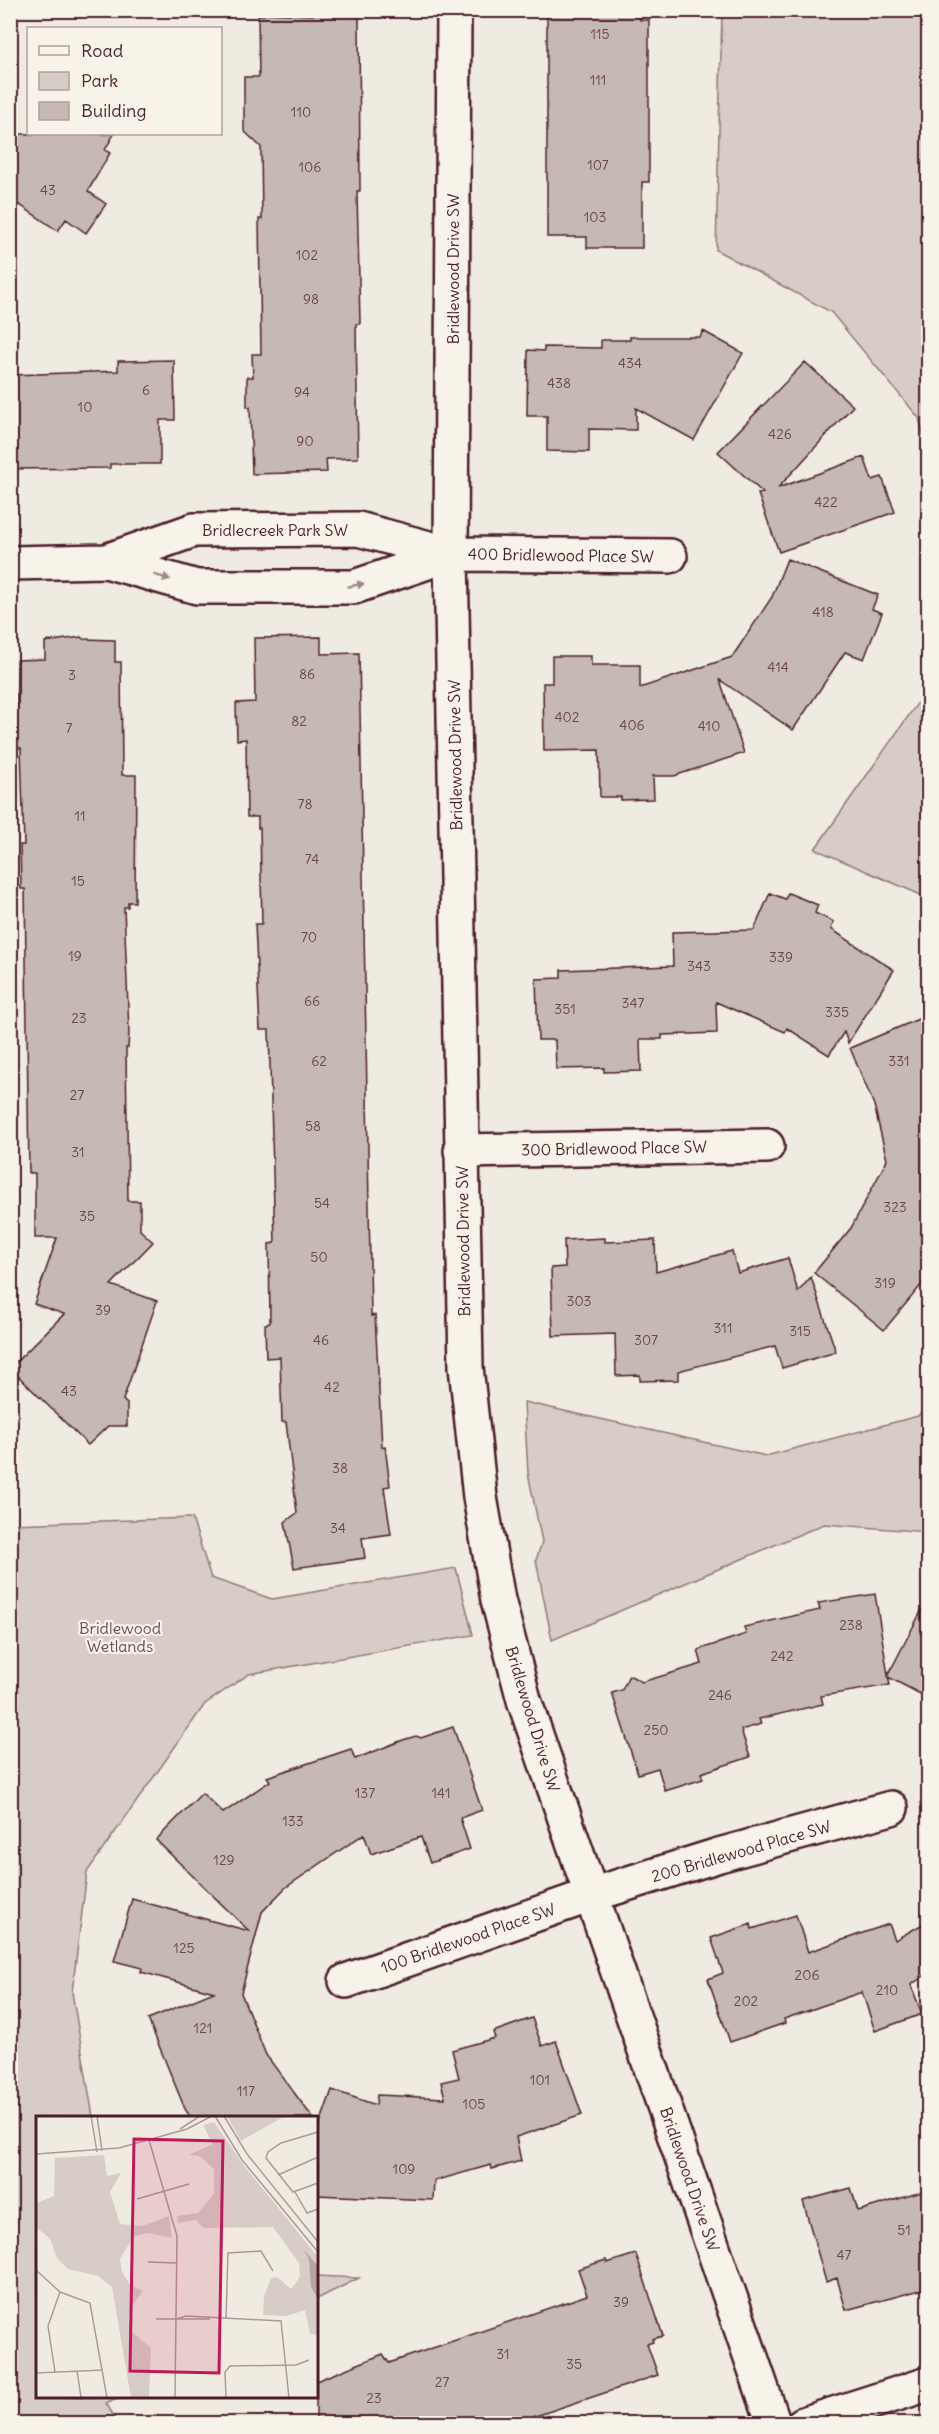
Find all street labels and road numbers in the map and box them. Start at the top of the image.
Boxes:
street label: Bridlewood Drive SW [443,193,463,345]
street label: Bridlecreek Park SW [202,520,348,540]
street label: 400 Bridlewood Place SW [468,543,655,567]
street label: Bridlewood Drive SW [444,679,466,831]
street label: 300 Bridlewood Place SW [521,1136,708,1160]
street label: Bridlewood Drive SW [452,1165,474,1317]
street label: Bridlewood Drive SW [501,1644,565,1795]
street label: 200 Bridlewood Place SW [649,1816,833,1886]
street label: 100 Bridlewood Place SW [378,1899,558,1977]
street label: Bridlewood Drive SW [656,2104,724,2254]

